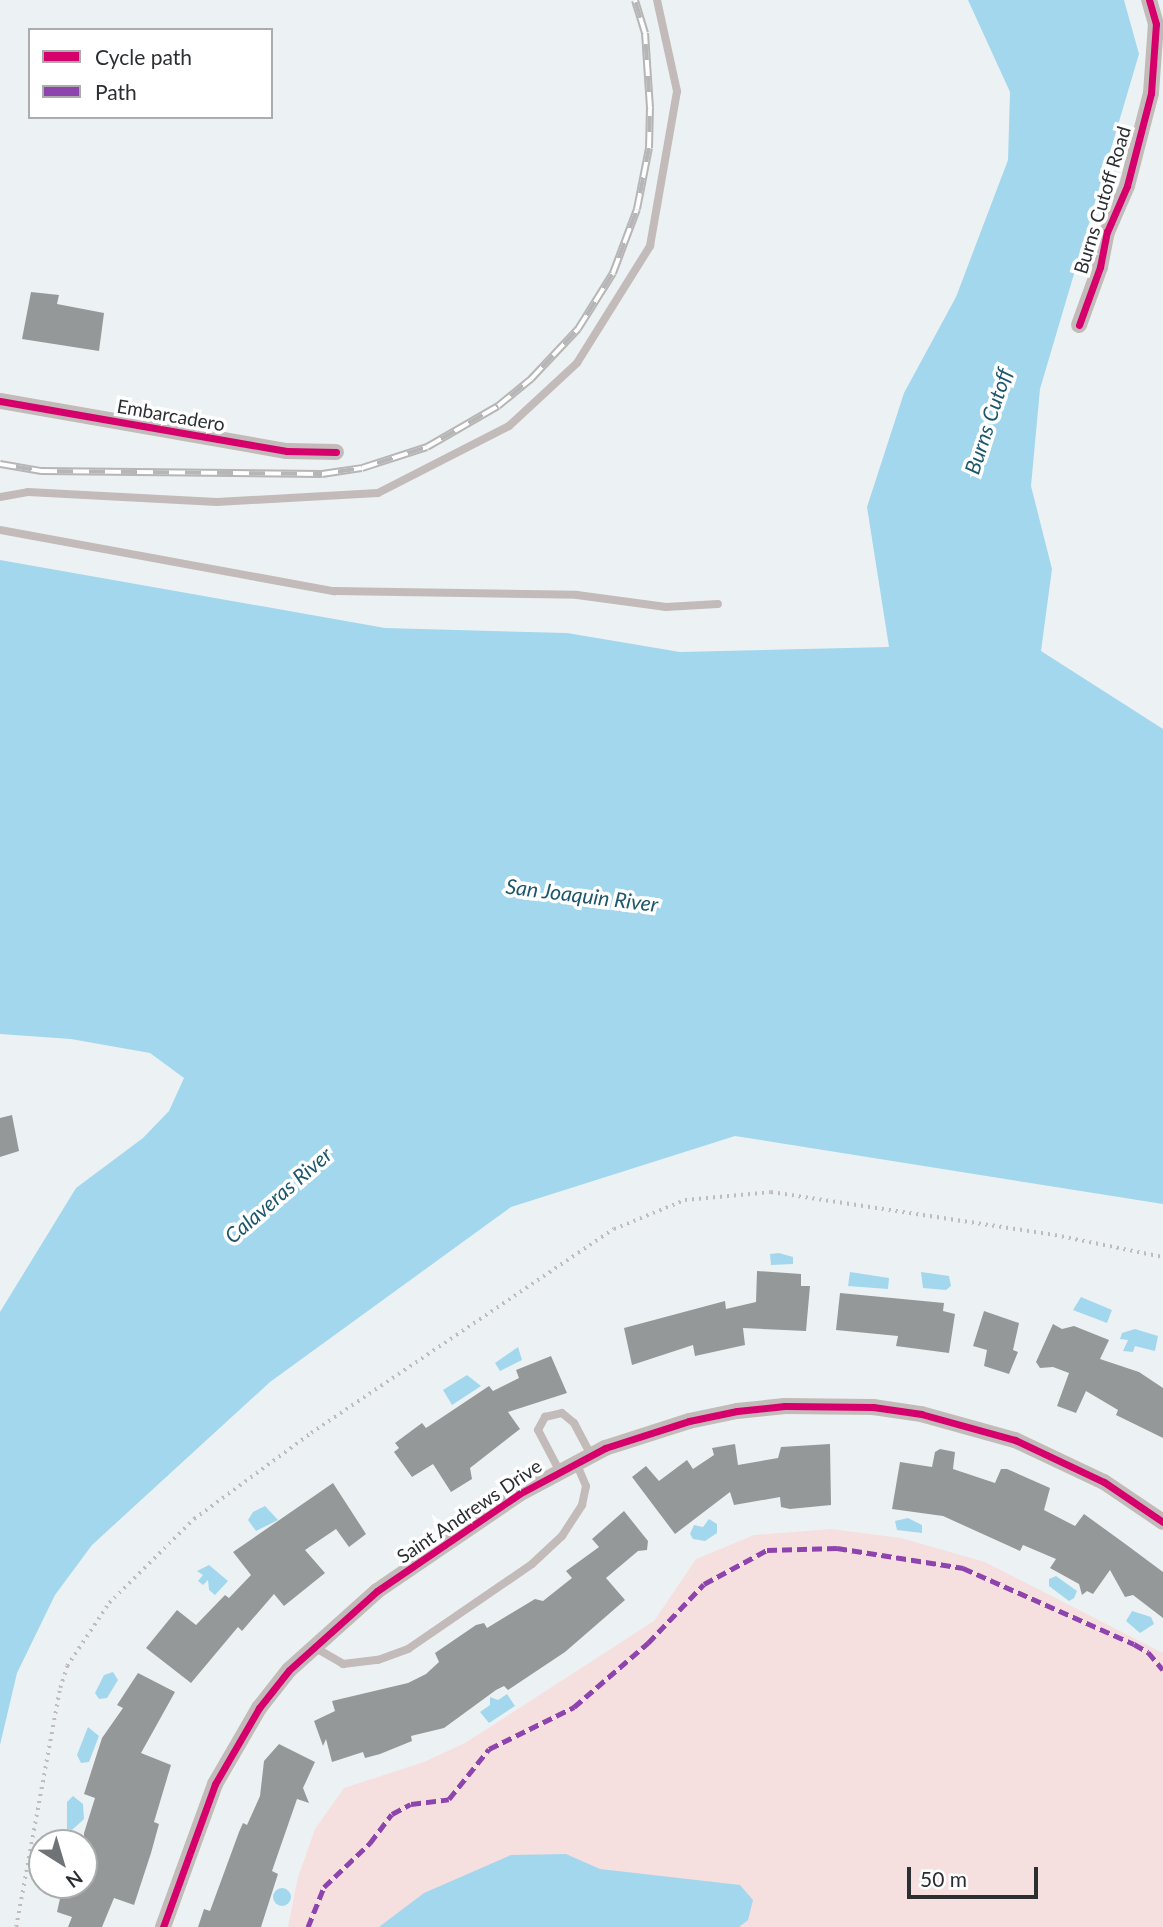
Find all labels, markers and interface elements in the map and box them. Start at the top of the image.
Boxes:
legend [28,28,273,119]
text: Cycle path [95,44,192,69]
text: Path [95,79,137,104]
street label: Burns Cutoff Road [1069,123,1135,277]
water label: Burns Cutoff [959,365,1017,477]
street label: Embarcadero [115,394,227,436]
water label: San Joaquin River [504,873,660,917]
water label: Calaveras River [219,1142,337,1248]
street label: Saint Andrews Drive [392,1454,546,1568]
north arrow [28,1829,98,1899]
scale bar [911,1854,1042,1898]
text: N [62,1866,88,1893]
text: 50 m [920,1866,967,1891]

